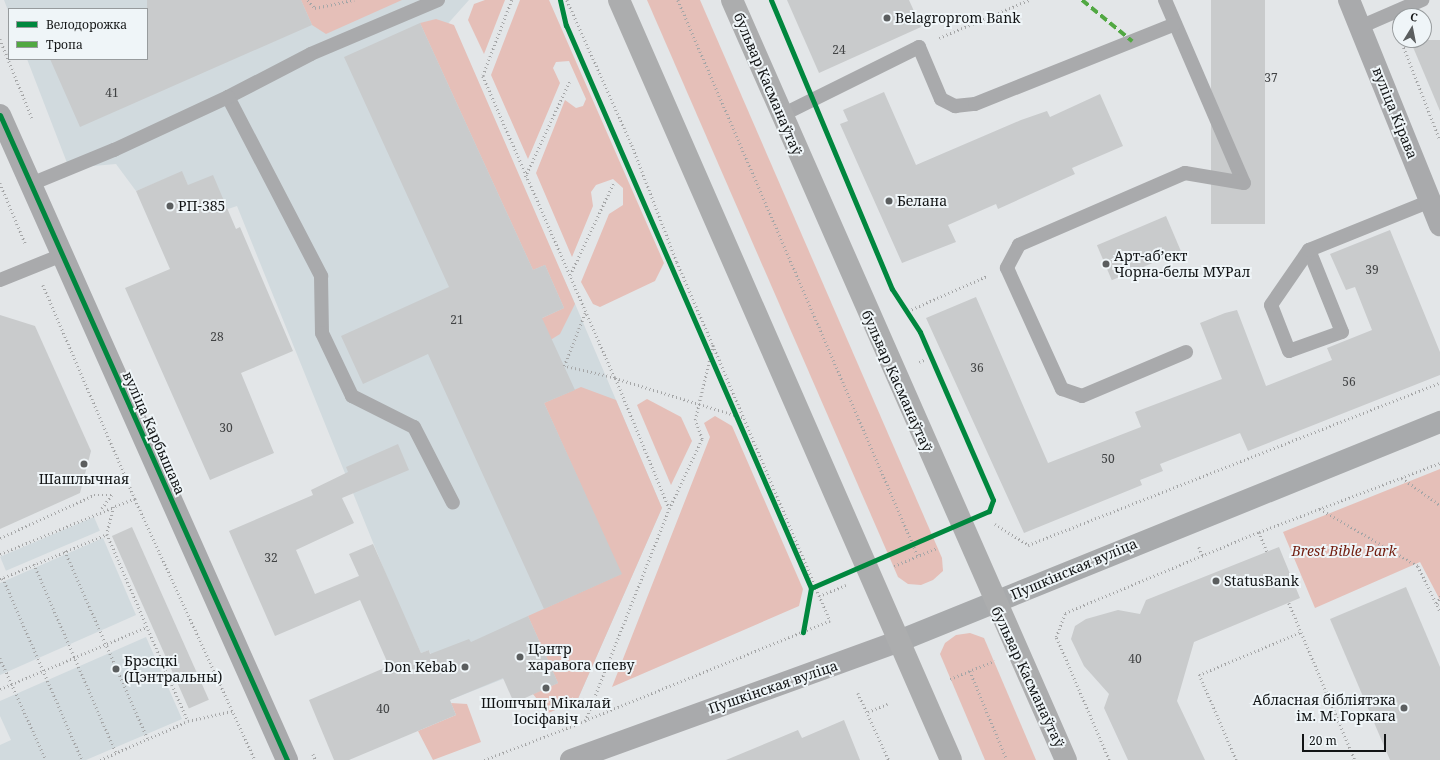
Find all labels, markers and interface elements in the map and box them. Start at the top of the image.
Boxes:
legend [8,8,148,60]
north arrow [1392,8,1432,48]
text: С [1409,9,1419,25]
street label: бульвар Касманаўтаў [730,10,806,158]
place label: Belagroprom Bank [895,10,1020,26]
marker: Belagroprom Bank [882,13,892,23]
text: Велодорожка [46,16,127,33]
text: Тропа [46,36,83,53]
house number: 24 [832,43,846,57]
street label: вуліца Кірава [1369,65,1421,161]
house number: 37 [1264,71,1278,85]
house number: 41 [105,86,119,100]
place label: Белана [897,193,947,209]
marker: Белана [884,196,894,206]
place label: РП-385 [178,198,225,214]
marker: РП-385 [165,201,175,211]
place label: Арт-абʼект Чорна-белы МУРал [1114,248,1250,280]
marker: Арт-абʼект Чорна-белы МУРал [1101,259,1111,269]
house number: 39 [1365,263,1379,277]
street label: бульвар Касманаўтаў [858,307,936,455]
house number: 21 [450,313,464,327]
house number: 28 [210,330,224,344]
house number: 36 [970,361,984,375]
street label: вуліца Карбышава [119,369,189,497]
house number: 56 [1342,375,1356,389]
house number: 30 [219,421,233,435]
house number: 50 [1101,452,1115,466]
marker: Шашлычная [79,459,89,469]
place label: Шашлычная [39,471,129,487]
street label: Пушкінская вуліца [1008,535,1140,603]
park label: Brest Bible Park [1292,543,1396,559]
house number: 32 [264,551,278,565]
place label: StatusBank [1224,573,1299,589]
marker: StatusBank [1211,576,1221,586]
street label: бульвар Касманаўтаў [988,604,1068,750]
place label: Цэнтр харавога спеву [528,641,634,674]
marker: Цэнтр харавога спеву [515,652,525,662]
house number: 40 [1128,652,1142,666]
place label: Брэсцкі (Цэнтральны) [124,653,222,686]
street label: Пушкінская вуліца [706,657,840,717]
place label: Don Kebab [384,659,457,675]
marker: Don Kebab [460,662,470,672]
marker: Брэсцкі (Цэнтральны) [111,664,121,674]
marker: Шошчыц Мікалай Іосіфавіч [541,683,551,693]
place label: Абласная бібліятэка ім. М. Горкага [1252,692,1396,724]
place label: Шошчыц Мікалай Іосіфавіч [481,695,611,728]
house number: 40 [376,702,390,716]
marker: Абласная бібліятэка ім. М. Горкага [1399,703,1409,713]
scale bar [1304,726,1388,752]
text: 20 m [1309,732,1337,749]

